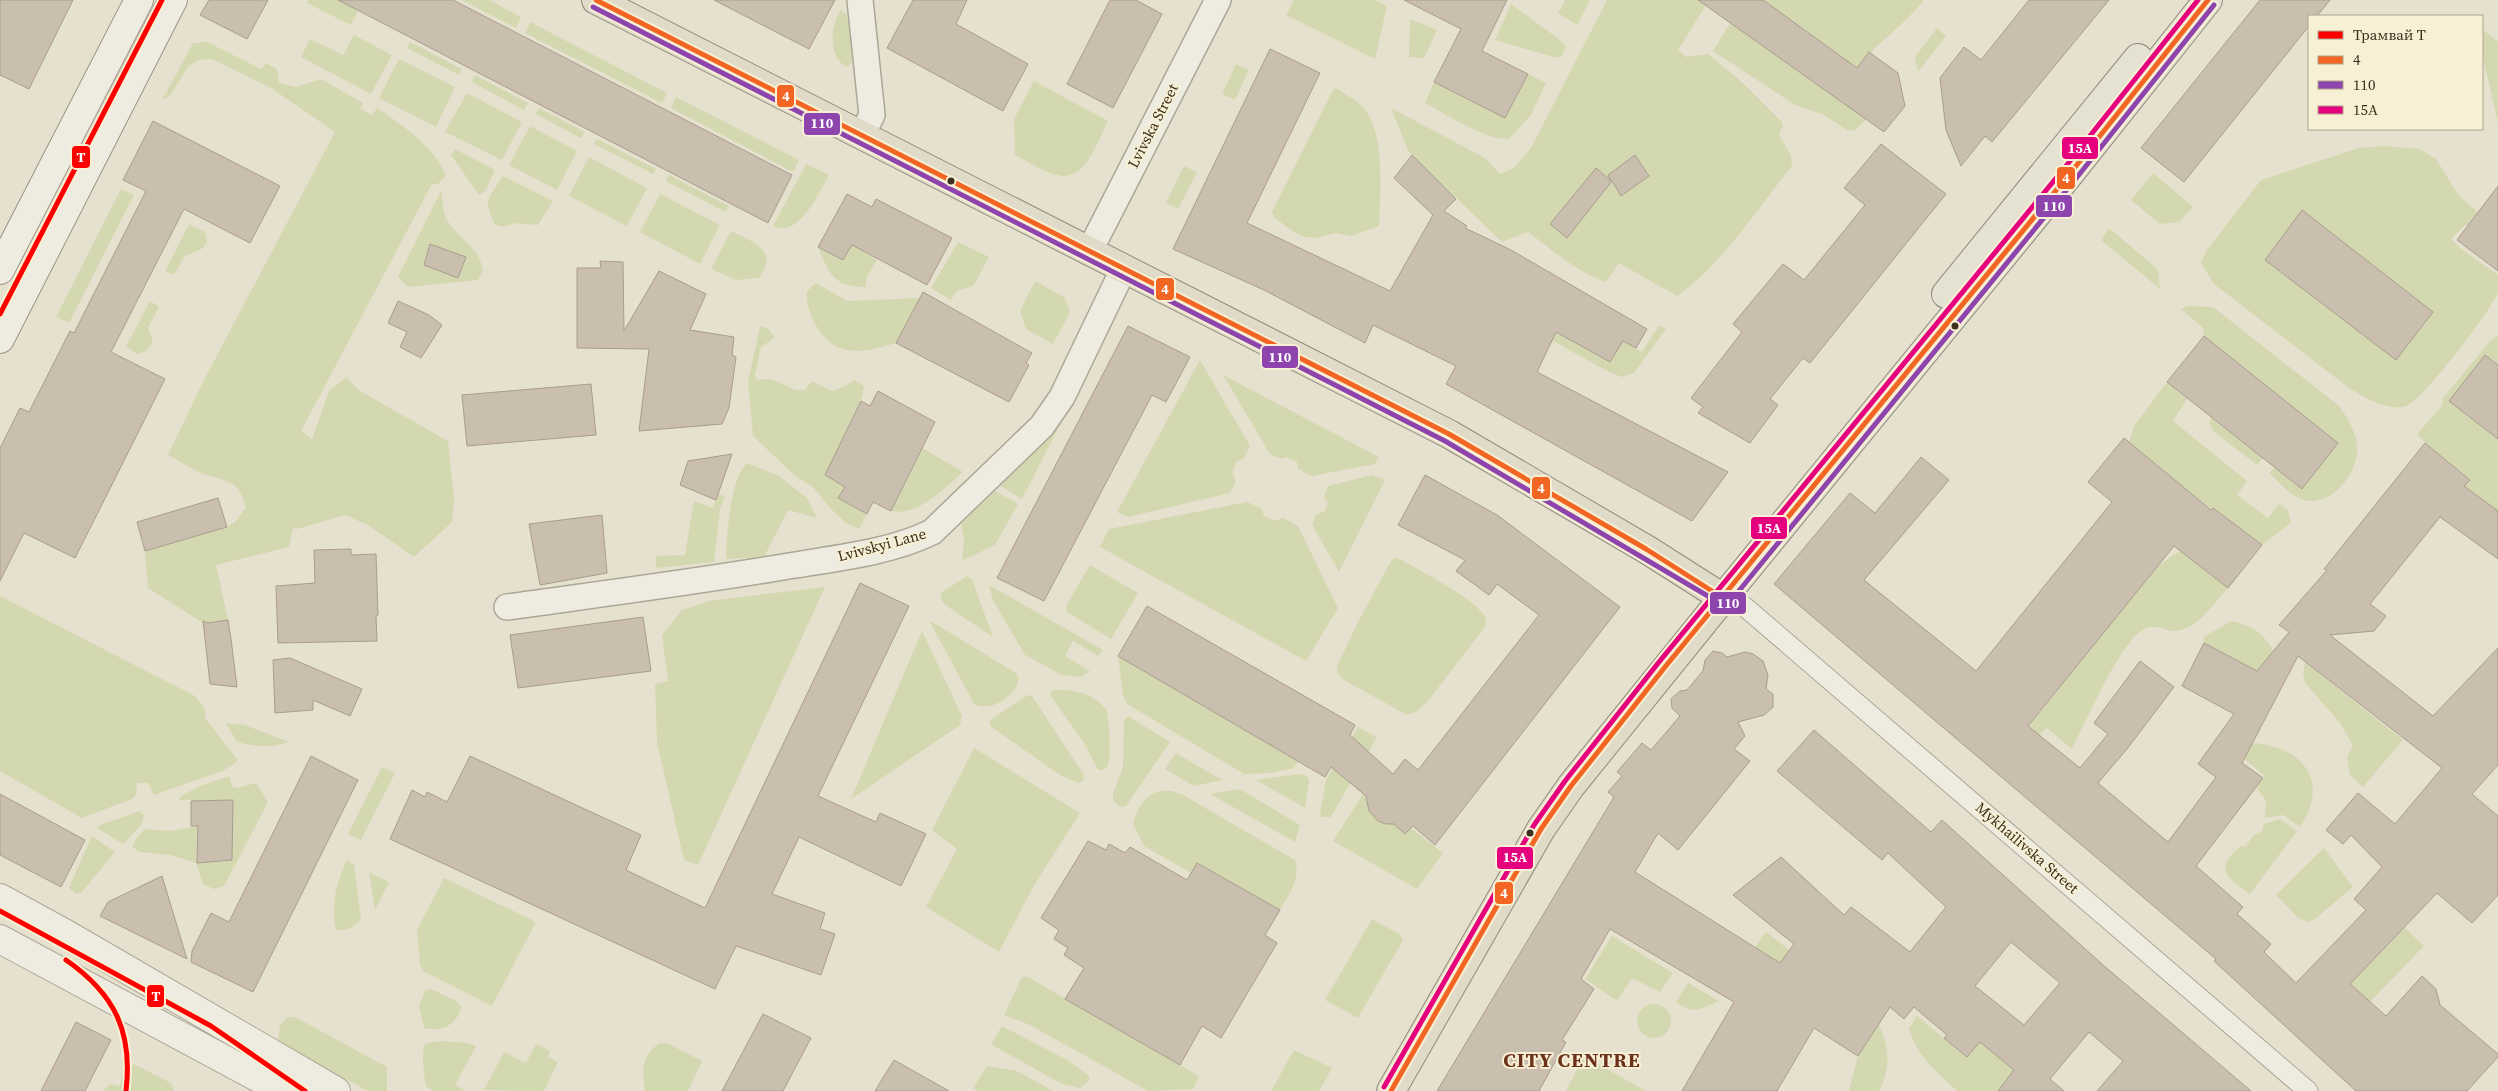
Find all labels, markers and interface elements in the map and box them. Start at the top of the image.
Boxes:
legend [2308,15,2483,130]
text: Трамвай Т [2353,24,2426,45]
text: 4 [2353,49,2361,70]
text: 110 [2353,74,2376,95]
street label: Lvivska Street [1122,80,1183,172]
line badge: 4 [776,84,795,108]
text: 4 [782,86,790,106]
text: 15A [2353,99,2378,120]
line badge: 110 [803,112,841,136]
text: 110 [811,113,834,133]
line badge: 15A [2061,136,2099,160]
text: 15A [2068,138,2093,158]
line badge: Т [71,145,91,169]
text: Т [77,147,86,167]
line badge: 4 [2056,166,2076,190]
text: 4 [2062,168,2070,188]
unlabelled marker [946,176,956,186]
line badge: 110 [2035,194,2073,218]
text: 110 [2043,196,2066,216]
line badge: 4 [1155,277,1175,301]
text: 4 [1161,279,1169,299]
unlabelled marker [1950,321,1960,331]
line badge: 110 [1261,345,1299,369]
text: 110 [1269,347,1292,367]
line badge: 4 [1531,476,1551,500]
text: 4 [1537,478,1545,498]
line badge: 15A [1750,516,1788,540]
text: 15A [1757,518,1782,538]
street label: Lvivskyi Lane [835,523,929,566]
line badge: 110 [1709,591,1747,615]
text: 110 [1717,593,1740,613]
street label: Mykhailivska Street [1971,797,2084,898]
unlabelled marker [1525,828,1535,838]
line badge: 15A [1496,846,1534,870]
text: 15A [1503,847,1528,867]
line badge: 4 [1494,881,1514,905]
text: 4 [1500,883,1508,903]
line badge: Т [146,984,165,1008]
text: Т [152,986,161,1006]
district label: CITY CENTRE [1503,1046,1641,1074]

